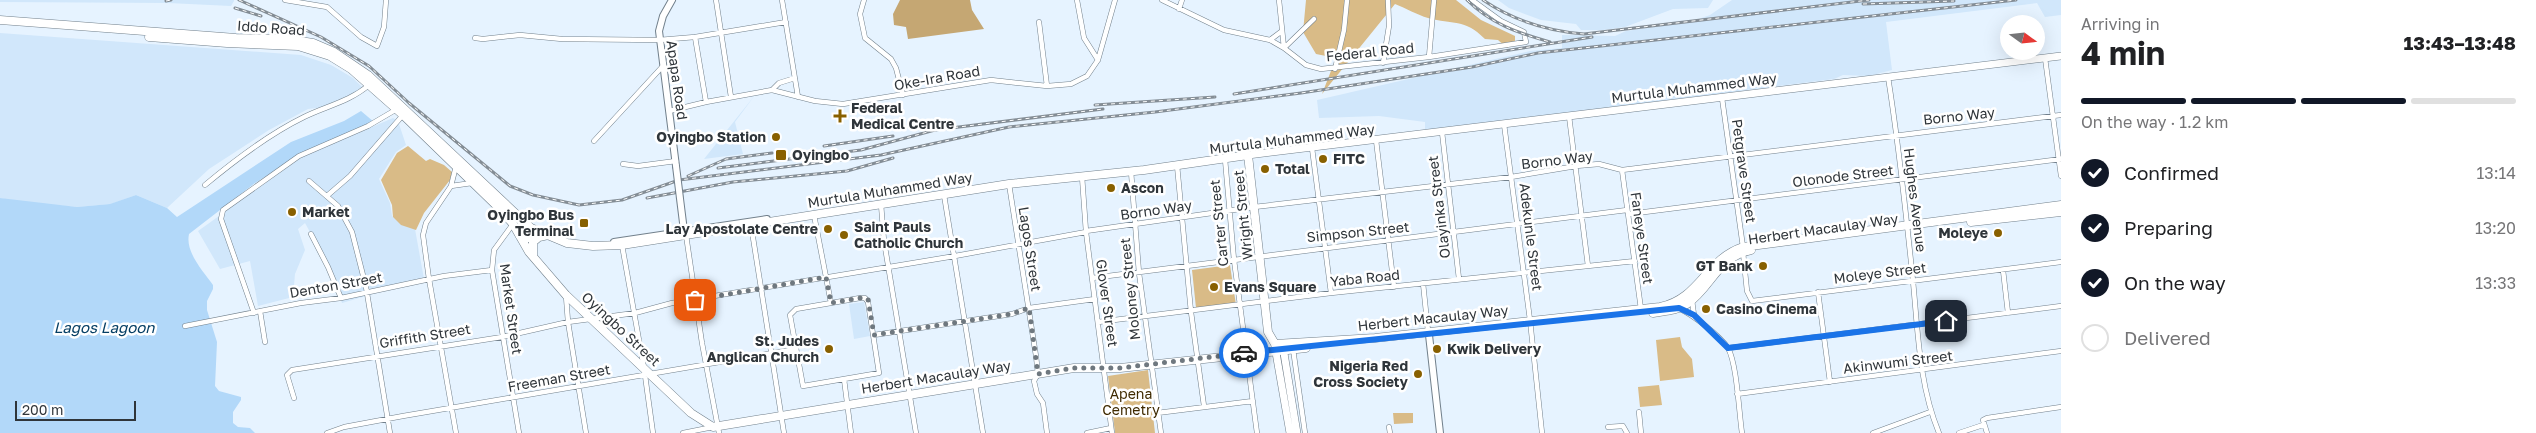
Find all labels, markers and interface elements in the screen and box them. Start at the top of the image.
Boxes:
text: Arriving in [2081,14,2160,34]
north arrow [2000,15,2045,60]
map controls [2000,15,2045,60]
street label: Iddo Road [237,17,305,38]
text: 13:43–13:48 [2404,31,2516,54]
text: 4 min [2081,34,2165,72]
street label: Federal Road [1325,38,1415,65]
street label: Apapa Road [663,39,691,121]
street label: Oke-Ira Road [893,62,981,93]
street label: Murtula Muhammed Way [1610,69,1778,106]
place label: Federal Medical Centre [851,99,954,132]
street label: Borno Way [1922,103,1996,128]
marker: Federal Medical Centre [833,109,847,123]
text: On the way · 1.2 km [2081,112,2228,132]
street label: Petgrave Street [1729,118,1760,224]
street label: Murtula Muhammed Way [1208,120,1376,157]
place label: Oyingbo Station [656,128,766,145]
marker: Oyingbo Station [770,131,782,143]
place label: Oyingbo [792,146,849,163]
street label: Borno Way [1520,147,1594,172]
street label: Hughes Avenue [1901,147,1930,253]
marker: Oyingbo [774,148,788,162]
place label: FITC [1333,150,1365,167]
marker: FITC [1317,153,1329,165]
street label: Olayinka Street [1424,155,1453,259]
icon: check [2081,159,2109,187]
place label: Total [1275,160,1310,177]
street label: Olonode Street [1791,161,1894,190]
text: Confirmed [2124,161,2219,184]
marker: Total [1259,163,1271,175]
text: 13:14 [2477,163,2516,183]
street label: Murtula Muhammed Way [806,168,974,211]
street label: Wright Street [1229,169,1256,261]
place label: Ascon [1121,179,1164,196]
street label: Carter Street [1205,179,1232,267]
marker: Ascon [1105,182,1117,194]
street label: Adekunle Street [1516,182,1547,292]
street label: Faneye Street [1628,191,1657,285]
street label: Borno Way [1119,196,1193,223]
place label: Market [302,203,350,220]
street label: Lagos Street [1015,205,1046,292]
marker: Market [286,206,298,218]
place label: Oyingbo Bus Terminal [487,206,574,239]
street label: Herbert Macaulay Way [1747,210,1899,247]
icon: check [2081,214,2109,242]
text: Preparing [2124,216,2213,239]
marker: Oyingbo Bus Terminal [578,217,590,229]
place label: Saint Pauls Catholic Church [854,218,963,251]
street label: Simpson Street [1306,218,1410,245]
text: 13:20 [2475,218,2516,238]
place label: Lay Apostolate Centre [665,220,818,237]
marker: Lay Apostolate Centre [822,223,834,235]
place label: Moleye [1938,224,1988,241]
marker: Moleye [1992,227,2004,239]
marker: Saint Pauls Catholic Church [838,229,850,241]
street label: Moloney Street [1116,237,1143,341]
place label: GT Bank [1696,257,1753,274]
street label: Glover Street [1093,258,1122,348]
street label: Moleye Street [1833,258,1927,287]
marker: GT Bank [1757,260,1769,272]
street label: Market Street [497,262,526,356]
street label: Yaba Road [1329,265,1401,290]
street label: Denton Street [288,268,384,301]
icon: check [2081,269,2109,297]
text: On the way [2124,271,2226,294]
text: 13:33 [2475,273,2516,293]
place label: Evans Square [1224,278,1316,295]
pin [674,279,716,321]
marker: Evans Square [1208,281,1220,293]
icon: bag [681,286,709,314]
street label: Oyingbo Street [579,288,664,369]
place label: Casino Cinema [1716,300,1817,317]
pin [1925,300,1967,342]
street label: Herbert Macaulay Way [1357,301,1509,334]
marker: Casino Cinema [1700,303,1712,315]
icon: home [1932,307,1960,335]
water label: Lagos Lagoon [54,318,155,337]
street label: Griffith Street [378,320,472,351]
text: Delivered [2124,326,2211,349]
courier [1219,328,1269,378]
place label: St. Judes Anglican Church [707,332,819,365]
icon: car [1230,339,1258,367]
place label: Kwik Delivery [1447,340,1542,357]
marker: St. Judes Anglican Church [823,343,835,355]
marker: Kwik Delivery [1431,343,1443,355]
street label: Akinwumi Street [1842,346,1954,377]
street label: Herbert Macaulay Way [860,356,1012,397]
place label: Nigeria Red Cross Society [1313,357,1409,390]
street label: Freeman Street [506,360,611,395]
marker: Nigeria Red Cross Society [1412,368,1424,380]
park label: Apena Cemetry [1102,385,1160,418]
scale bar [15,398,136,421]
text: 200 m [22,401,63,418]

